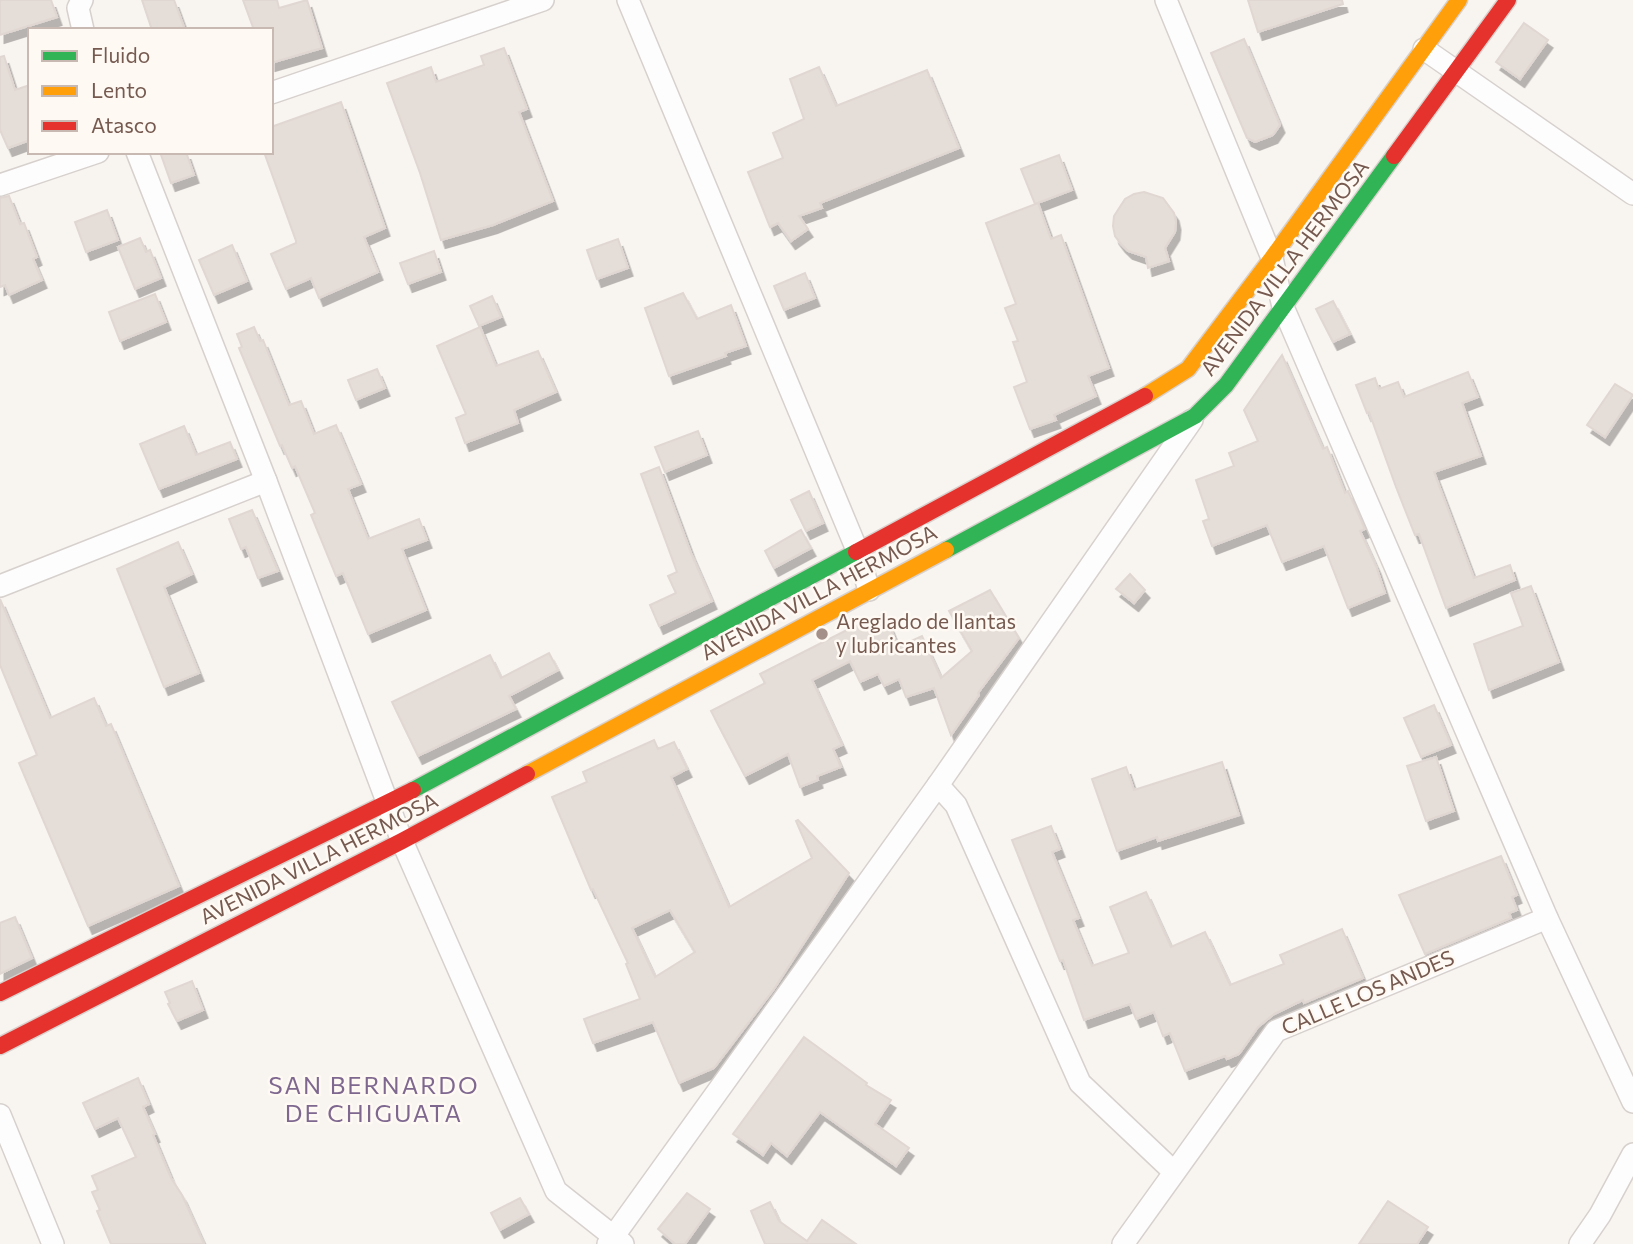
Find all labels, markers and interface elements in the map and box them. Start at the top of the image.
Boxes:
legend [28,28,273,154]
text: Fluido [91,42,150,67]
text: Lento [91,77,147,102]
text: Atasco [91,112,157,137]
street label: AVENIDA VILLA HERMOSA [1194,154,1373,380]
street label: AVENIDA VILLA HERMOSA [696,519,941,665]
place label: Areglado de llantas y lubricantes [836,608,1016,657]
marker: Areglado de llantas y lubricantes [814,626,830,642]
street label: AVENIDA VILLA HERMOSA [195,787,441,929]
street label: CALLE LOS ANDES [1277,944,1457,1039]
district label: SAN BERNARDO DE CHIGUATA [268,1070,480,1127]

